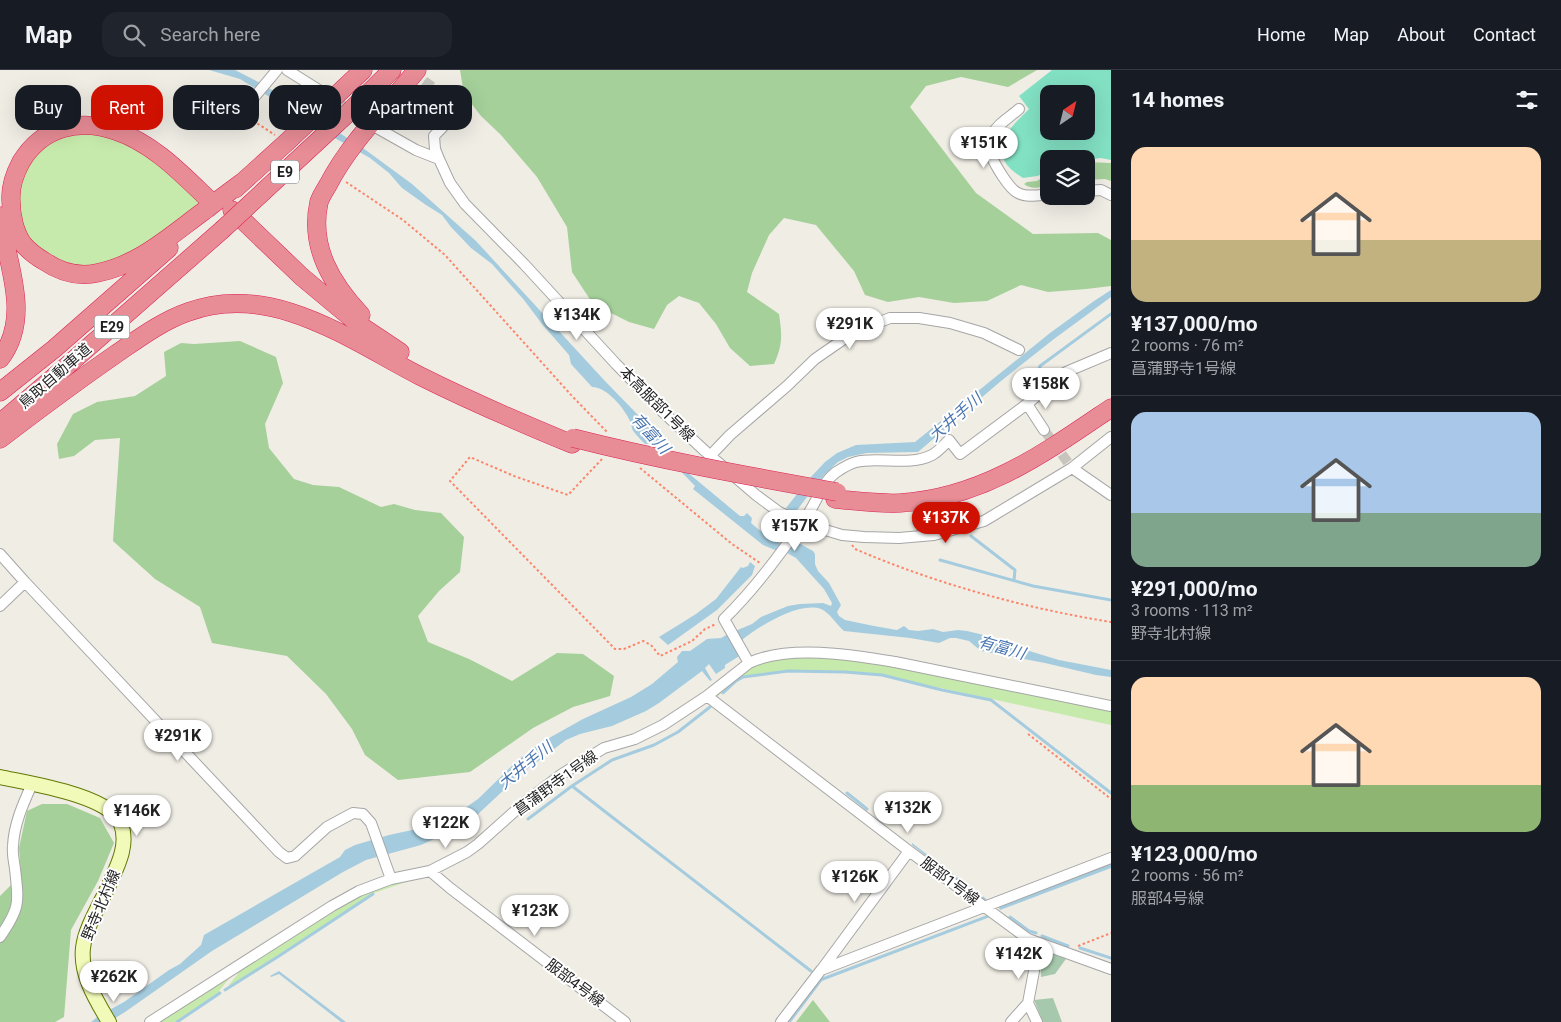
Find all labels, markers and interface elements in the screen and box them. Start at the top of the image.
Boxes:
search box [102,12,452,57]
text: Map [25,21,72,49]
icon: search [120,21,148,49]
text: Search here [160,23,260,46]
text: Home [1257,24,1306,45]
text: Map [1334,24,1369,45]
text: About [1397,24,1445,45]
text: Contact [1473,24,1536,45]
chip: Buy [15,85,81,130]
chip: Rent [91,85,163,130]
chip: Filters [173,85,259,130]
chip: New [269,85,341,130]
chip: Apartment [351,85,472,130]
north arrow [1040,85,1095,140]
map controls [1040,85,1095,205]
icon: filters [1513,86,1541,114]
text: 14 homes [1131,88,1224,112]
pin: ¥151K [949,126,1019,169]
text: ¥151K [961,133,1007,152]
button: layers [1040,150,1095,205]
road number: E9 [271,160,299,184]
icon: home [1291,179,1381,269]
pin: ¥134K [542,298,612,341]
text: ¥134K [554,305,600,324]
pin: ¥291K [815,308,885,350]
text: ¥137,000/mo [1131,312,1258,336]
text: ¥291K [827,314,873,333]
road number: E29 [94,316,130,338]
text: 2 rooms · 76 m² [1131,336,1244,355]
street label: 鳥取自動車道 [15,340,95,412]
text: 菖蒲野寺1号線 [1131,359,1236,378]
street label: 本高服部1号線 [616,363,698,445]
pin: ¥158K [1011,368,1081,410]
text: ¥158K [1023,374,1069,393]
water label: 大井手川 [925,388,987,446]
water label: 有富川 [628,409,675,459]
icon: home [1291,445,1381,535]
pin: ¥137K [911,502,981,544]
text: ¥137K [923,508,969,527]
pin: ¥157K [760,510,830,552]
text: ¥157K [772,516,818,535]
text: ¥291,000/mo [1131,577,1258,601]
text: 3 rooms · 113 m² [1131,601,1253,620]
text: 野寺北村線 [1131,624,1211,643]
water label: 有富川 [976,632,1029,664]
icon: home [1291,710,1381,800]
pin: ¥291K [143,720,213,762]
text: ¥291K [155,726,201,745]
water label: 大井手川 [494,737,558,793]
street label: 菖蒲野寺1号線 [511,747,601,819]
pin: ¥132K [873,792,943,834]
pin: ¥146K [102,794,172,837]
text: ¥132K [885,798,931,817]
text: ¥146K [114,801,160,820]
pin: ¥122K [411,806,481,849]
text: ¥122K [423,813,469,832]
text: ¥123,000/mo [1131,842,1258,866]
street label: 服部1号線 [917,853,983,909]
pin: ¥126K [820,860,890,903]
text: 2 rooms · 56 m² [1131,866,1244,885]
street label: 野寺北村線 [78,867,124,943]
text: ¥126K [832,867,878,886]
text: 服部4号線 [1131,889,1204,908]
pin: ¥123K [500,894,570,937]
text: ¥123K [512,901,558,920]
pin: ¥142K [984,938,1054,980]
text: ¥142K [996,944,1042,963]
street label: 服部4号線 [542,955,608,1011]
pin: ¥262K [79,960,149,1003]
text: ¥262K [91,967,137,986]

